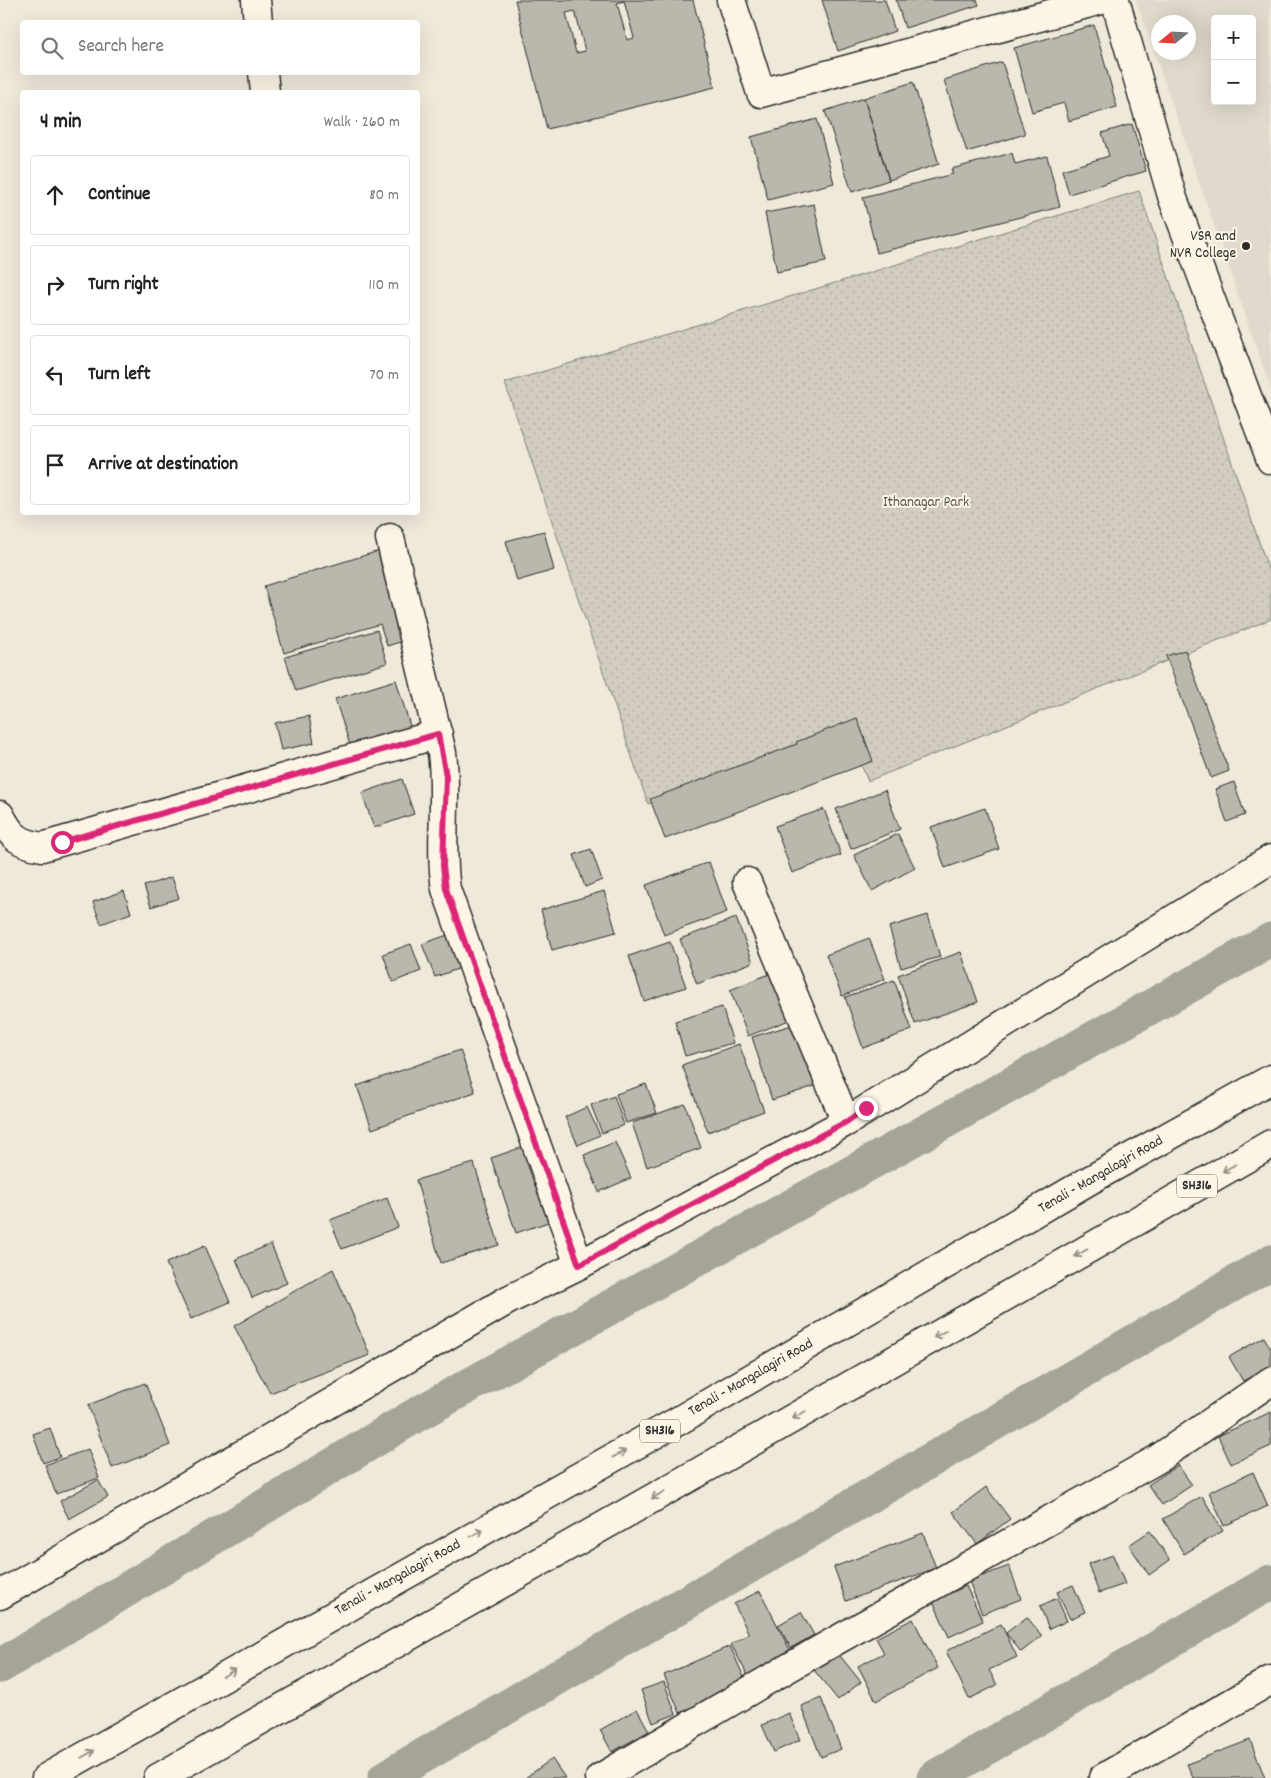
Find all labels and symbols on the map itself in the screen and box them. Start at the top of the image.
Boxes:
north arrow [1151,15,1196,60]
place label: VSR and NVR College [1170,226,1236,265]
marker: VSR and NVR College [1240,240,1252,252]
park label: Ithanagar Park [883,492,969,514]
route start [51,831,74,854]
route end [855,1097,878,1120]
street label: Tenali - Mangalagiri Road [1034,1130,1168,1220]
one-way arrow [1222,1164,1236,1174]
road number: SH316 [1177,1174,1217,1198]
one-way arrow [1074,1249,1089,1258]
one-way arrow [933,1329,948,1339]
street label: Tenali - Mangalagiri Road [684,1333,818,1423]
one-way arrow [792,1410,807,1420]
road number: SH316 [640,1420,680,1442]
one-way arrow [611,1448,626,1458]
one-way arrow [651,1491,666,1500]
one-way arrow [470,1528,484,1538]
street label: Tenali - Mangalagiri Road [331,1534,465,1622]
one-way arrow [221,1668,236,1677]
one-way arrow [80,1748,94,1758]

